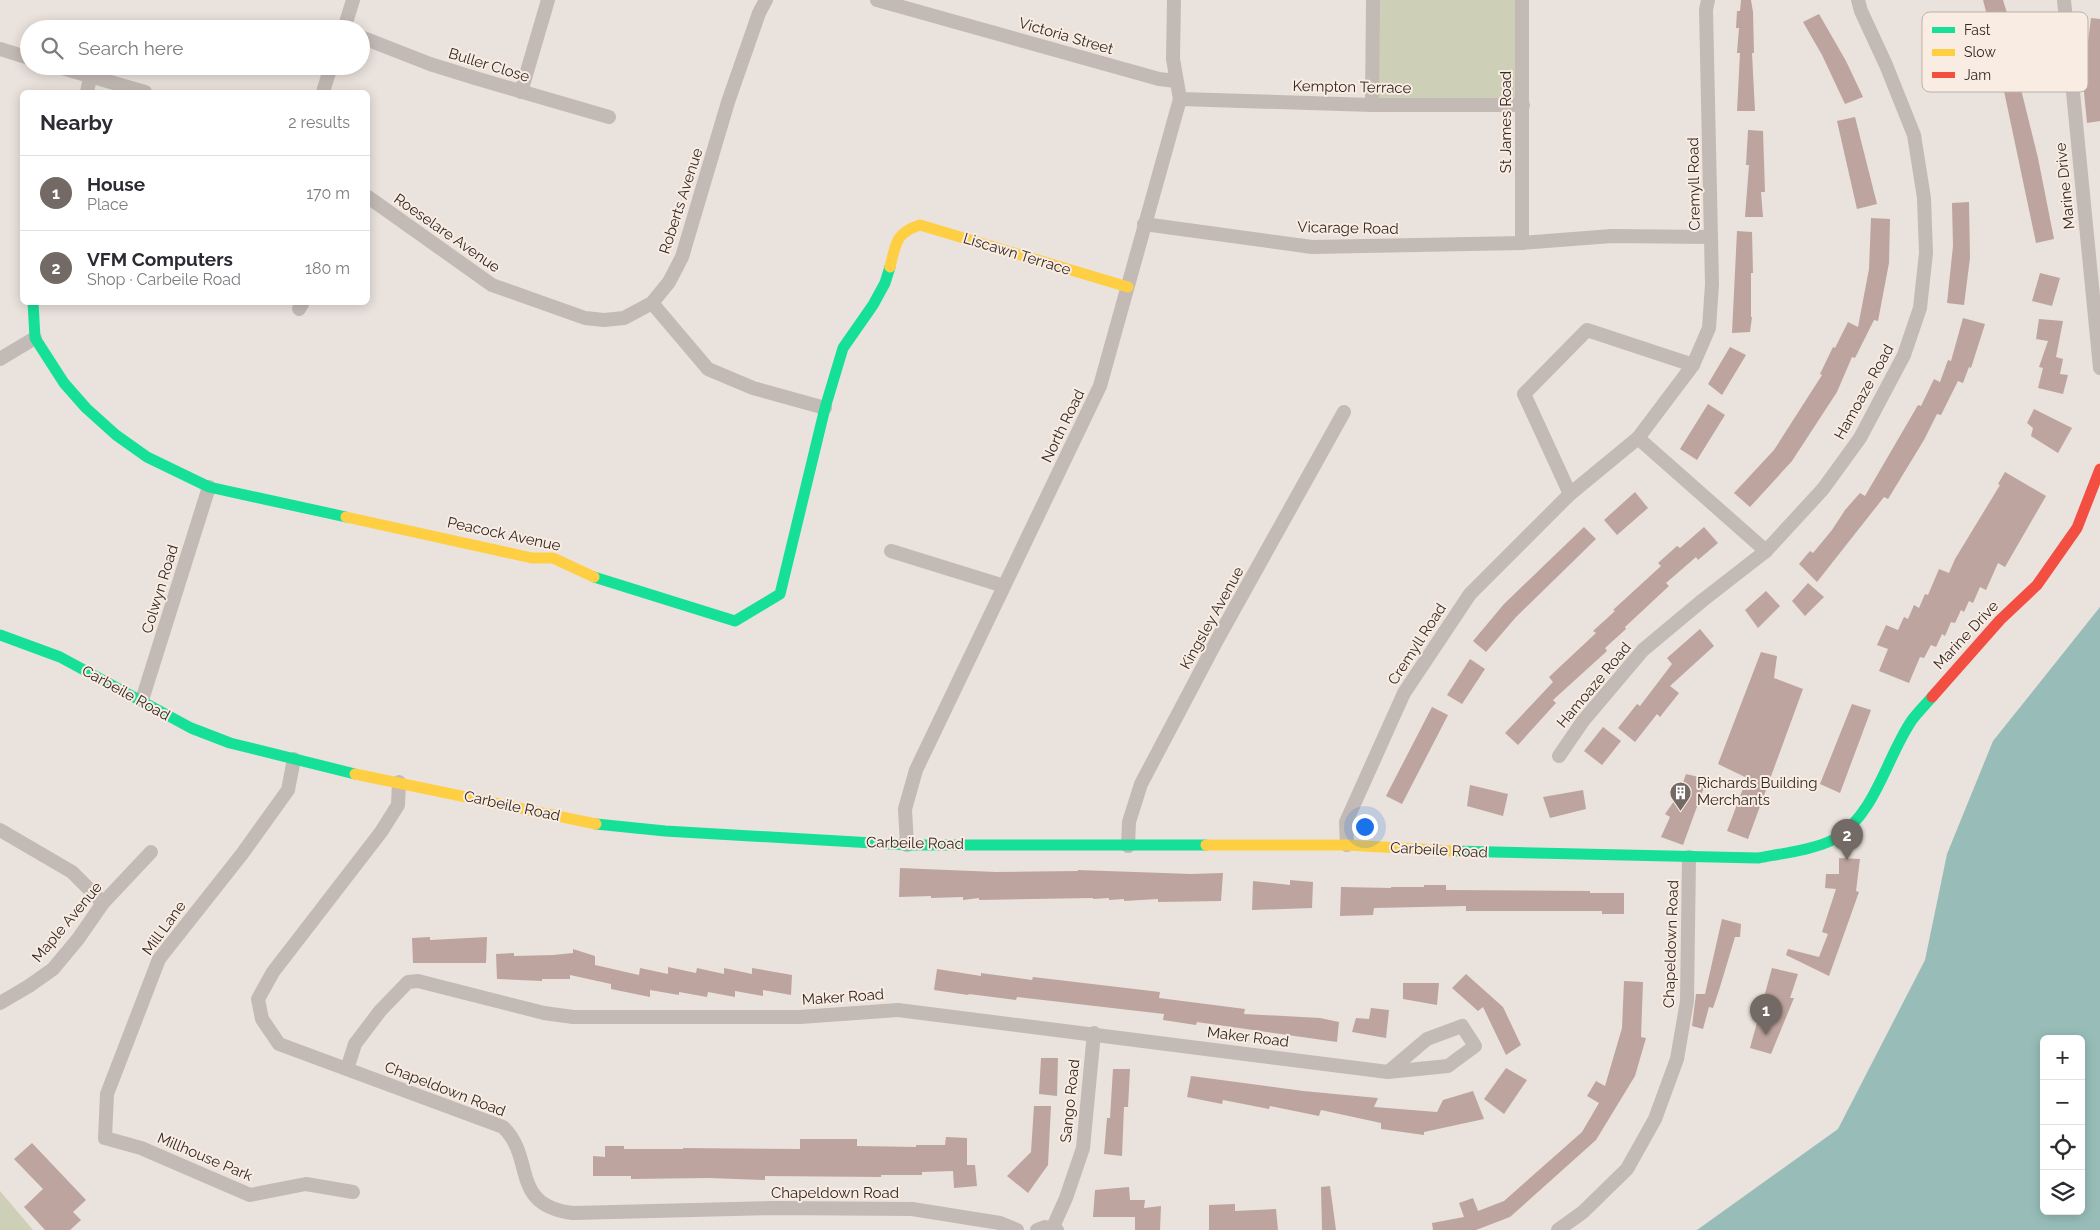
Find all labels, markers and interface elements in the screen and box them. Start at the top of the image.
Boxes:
legend [1922,12,2088,92]
street label: Victoria Street [1017,14,1115,58]
search box [20,20,370,75]
text: Fast [1964,22,1991,38]
icon: search [38,34,66,62]
text: Search here [78,37,184,59]
street label: Buller Close [446,44,532,86]
text: Slow [1964,44,1996,60]
text: Jam [1964,67,1991,83]
street label: St James Road [1497,71,1515,173]
street label: Kempton Terrace [1292,77,1412,97]
text: Nearby [40,110,113,135]
text: 2 results [288,113,350,132]
street label: Cremyll Road [1684,137,1704,231]
street label: Marine Drive [2051,142,2078,230]
street label: Roberts Avenue [655,146,707,256]
text: House [87,173,145,195]
text: 1 [52,184,60,203]
text: 170 m [306,184,350,203]
street label: Roeselare Avenue [390,190,504,276]
text: Place [87,195,128,214]
street label: Vicarage Road [1297,218,1399,238]
street label: Liscawn Terrace [961,229,1073,279]
text: VFM Computers [87,248,233,270]
text: 2 [51,259,61,278]
text: 180 m [305,259,350,278]
text: Shop · Carbeile Road [87,270,241,289]
street label: Hamoaze Road [1830,341,1898,443]
street label: North Road [1038,386,1088,466]
street label: Peacock Avenue [446,513,563,555]
street label: Colwyn Road [138,542,182,636]
street label: Kingsley Avenue [1176,563,1248,672]
street label: Marine Drive [1930,597,2002,673]
street label: Cremyll Road [1384,600,1450,688]
street label: Hamoaze Road [1553,639,1635,731]
street label: Carbeile Road [79,661,173,725]
place label: Richards Building Merchants [1697,774,1817,809]
building icon: Richards Building Merchants [1669,780,1693,811]
street label: Carbeile Road [462,787,562,825]
your location [1352,814,1378,840]
pin: 2 [1831,819,1863,860]
street label: Carbeile Road [866,833,964,853]
street label: Carbeile Road [1390,838,1488,862]
street label: Maple Avenue [28,878,106,966]
street label: Chapeldown Road [1660,880,1682,1008]
street label: Mill Lane [138,897,190,959]
street label: Maker Road [801,985,885,1009]
pin: 1 [1750,994,1782,1035]
street label: Maker Road [1206,1023,1290,1051]
map controls [2040,1035,2085,1215]
button: + [2040,1035,2085,1080]
street label: Chapeldown Road [382,1058,508,1120]
street label: Sango Road [1057,1058,1083,1144]
button: − [2040,1080,2085,1125]
button: locate [2040,1125,2085,1170]
street label: Millhouse Park [155,1129,255,1185]
button: layers [2040,1170,2085,1215]
street label: Chapeldown Road [771,1184,899,1202]

